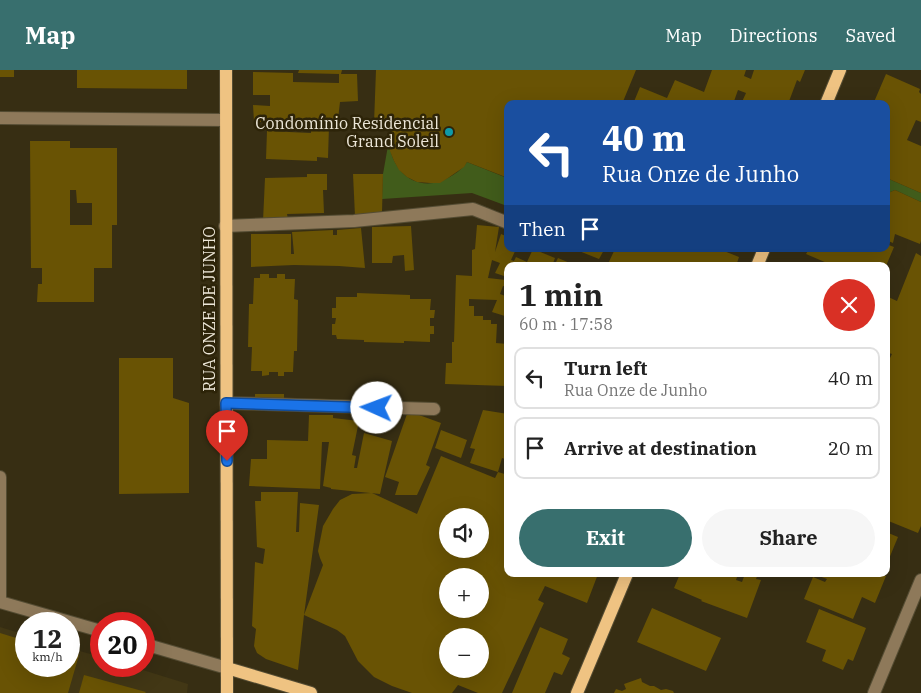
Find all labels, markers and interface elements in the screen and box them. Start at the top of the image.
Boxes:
text: Map [25,19,75,51]
text: Map [665,24,702,47]
text: Directions [730,24,818,47]
text: Saved [846,24,896,47]
place label: Condomínio Residencial Grand Soleil [255,113,439,151]
text: 40 m [602,115,686,161]
icon: left [519,120,584,185]
marker: Condomínio Residencial Grand Soleil [443,126,455,138]
text: Rua Onze de Junho [602,159,799,188]
icon: arrive [576,215,604,243]
text: Then [519,217,566,241]
street label: RUA ONZE DE JUNHO [199,226,219,392]
text: 1 min [519,275,603,314]
button: close [823,279,875,331]
text: 60 m · 17:58 [519,314,613,334]
text: Turn left [564,356,647,380]
icon: left [521,364,549,392]
text: 40 m [828,366,873,390]
text: Rua Onze de Junho [564,380,707,400]
position arrow [350,381,402,433]
pin [206,410,248,461]
icon: arrive [213,417,241,445]
icon: arrive [521,434,549,462]
text: Arrive at destination [564,436,757,460]
text: 20 m [828,436,873,460]
map controls [439,508,489,678]
button: sound [439,508,489,558]
button: Exit [519,509,692,567]
button: Share [702,509,875,567]
button: + [439,568,489,618]
speed limit sign: 20 [90,612,155,677]
text: 12 [32,622,63,655]
button: − [439,628,489,678]
text: km/h [32,649,63,664]

